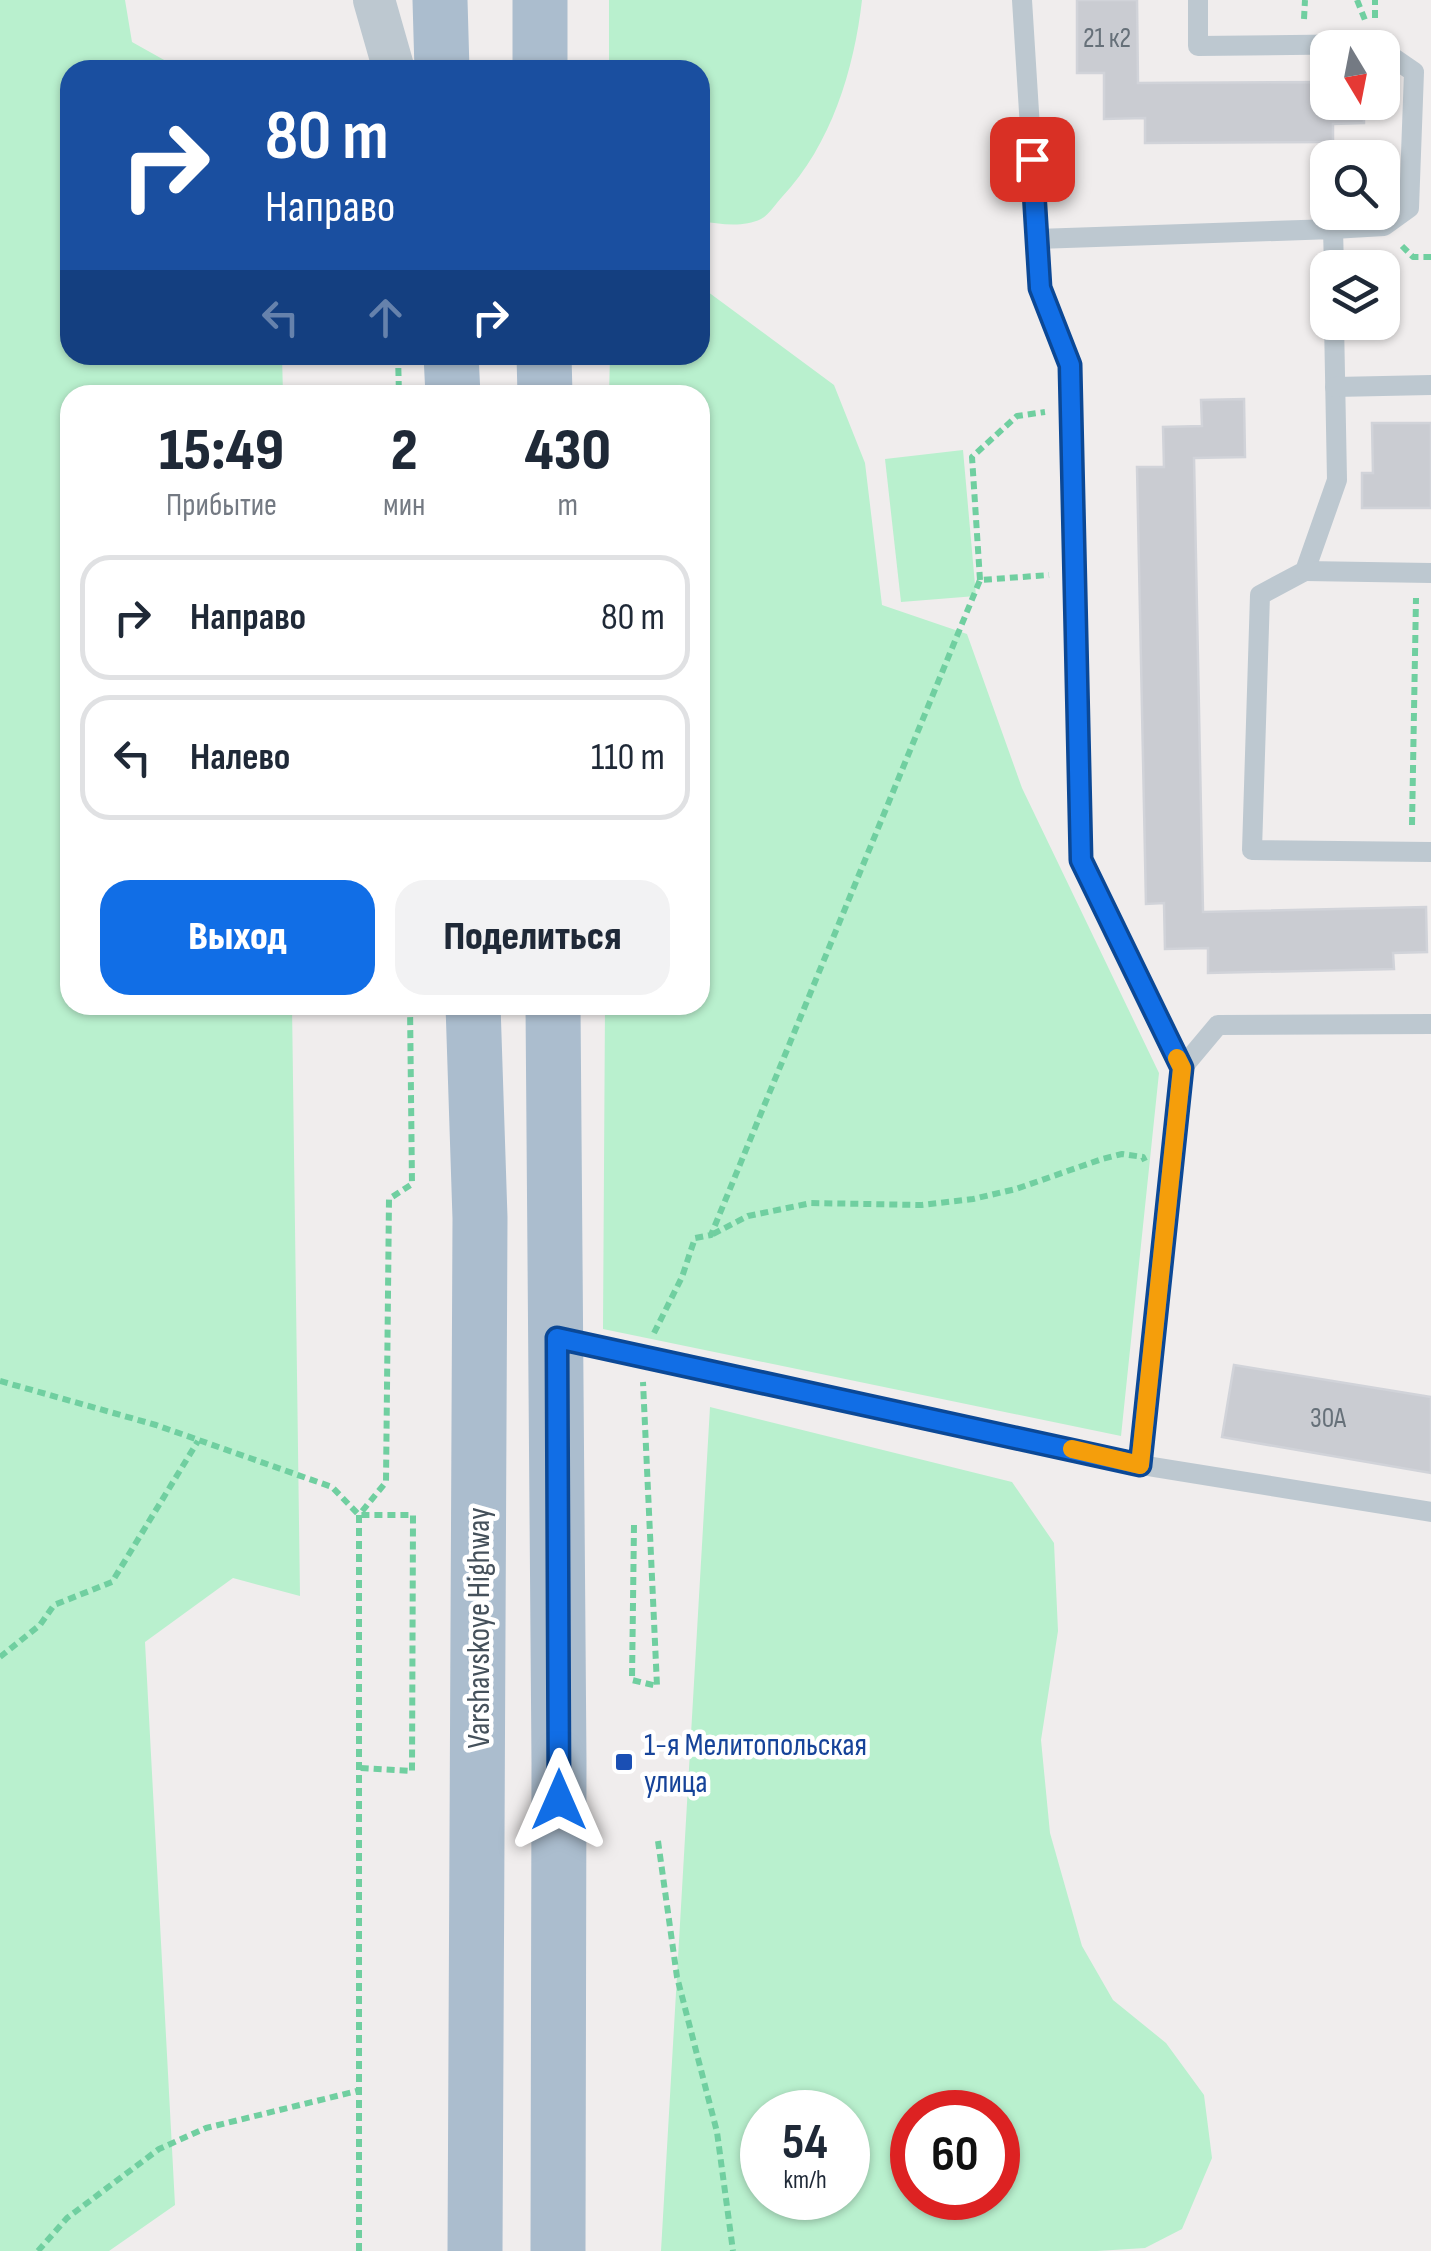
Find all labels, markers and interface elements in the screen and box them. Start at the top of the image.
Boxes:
house number: 21 к2 [1083,22,1131,55]
north arrow [1310,30,1400,120]
map controls [1310,30,1400,340]
text: 80 m [265,95,389,179]
icon: right [100,100,230,230]
pin [990,117,1075,202]
icon: arrive [1005,132,1060,187]
button: search [1310,140,1400,230]
text: Направо [265,180,395,235]
button: layers [1310,250,1400,340]
icon: left [253,290,308,345]
icon: ahead [358,290,413,345]
icon: right [463,290,518,345]
text: 15:49 [159,415,284,487]
text: 2 [391,415,418,487]
text: 430 [525,415,611,487]
text: Прибытие [166,486,277,525]
text: мин [383,486,425,525]
text: m [557,486,578,525]
icon: right [105,590,160,645]
text: Направо [190,595,306,640]
text: 80 m [601,595,665,640]
icon: left [105,730,160,785]
text: Налево [190,735,290,780]
text: 110 m [591,735,665,780]
button: Выход [100,880,375,995]
button: Поделиться [395,880,670,995]
house number: 30А [1310,1402,1347,1435]
street label: Varshavskoye Highway [460,1507,499,1749]
place label: 1-я Мелитопольская улица [644,1726,867,1802]
position arrow [507,1748,611,1852]
marker: 1-я Мелитопольская улица [613,1751,635,1773]
speed limit sign: 60 [890,2090,1020,2220]
text: 54 [782,2113,828,2173]
text: km/h [783,2165,827,2196]

